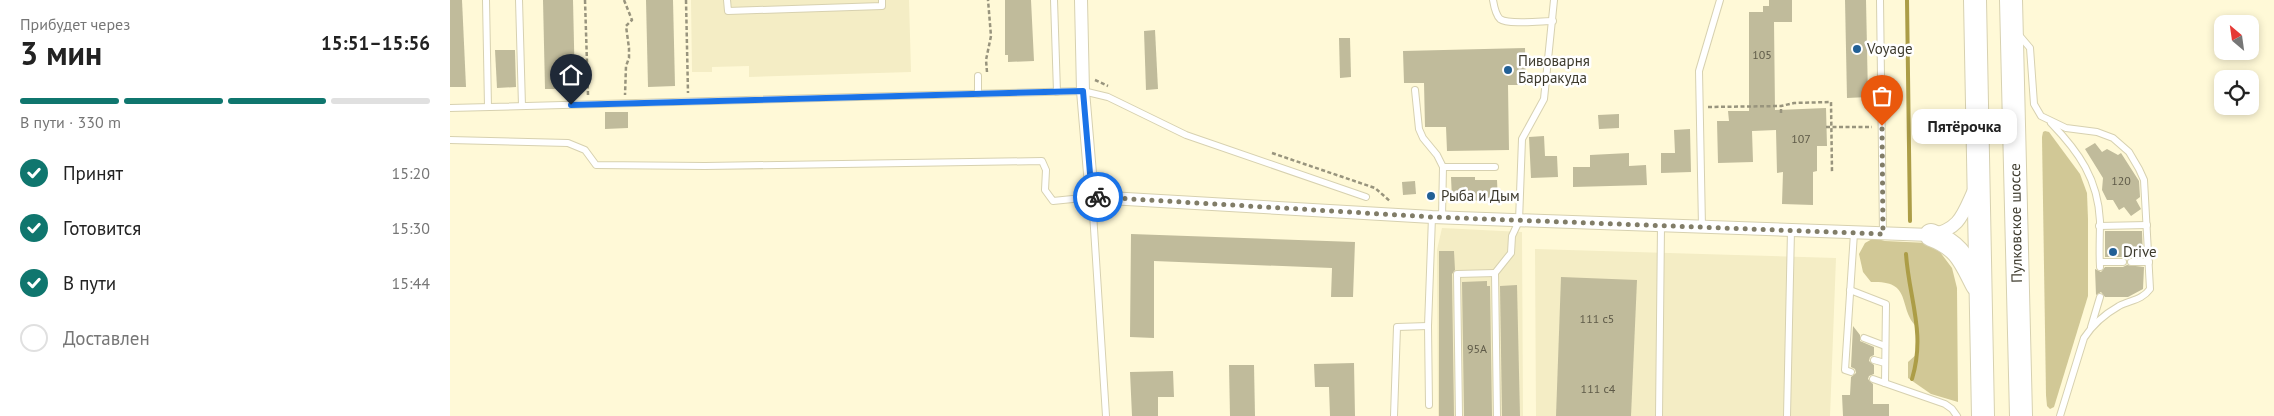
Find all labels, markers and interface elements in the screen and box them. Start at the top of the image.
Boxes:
text: Прибудет через [20,14,130,34]
north arrow [2214,15,2259,60]
map controls [2214,15,2259,115]
text: 15:51–15:56 [321,31,430,55]
text: 3 мин [20,32,102,74]
place label: Voyage [1866,39,1913,58]
marker: Voyage [1851,43,1863,55]
house number: 105 [1752,47,1772,62]
place label: Пивоварня Барракуда [1518,51,1590,87]
pin [550,54,592,105]
icon: home [557,61,585,89]
marker: Пивоварня Барракуда [1502,64,1514,76]
button: locate [2214,70,2259,115]
pin [1861,75,1903,126]
icon: bag [1868,82,1896,110]
callout: Пятёрочка [1912,108,2017,144]
text: В пути · 330 m [20,112,121,132]
text: Пятёрочка [1927,116,2002,136]
house number: 107 [1791,131,1811,146]
icon: check [20,159,48,187]
text: Принят [63,161,123,185]
text: 15:20 [392,163,430,183]
street label: Пулковское шоссе [2005,163,2026,283]
courier [1073,172,1123,222]
house number: 120 [2111,173,2131,188]
icon: bike [1084,183,1112,211]
place label: Рыба и Дым [1441,186,1520,205]
marker: Рыба и Дым [1425,190,1437,202]
icon: check [20,214,48,242]
text: Готовится [63,216,141,240]
text: 15:30 [392,218,430,238]
place label: Drive [2123,242,2157,261]
marker: Drive [2107,246,2119,258]
icon: check [20,269,48,297]
text: В пути [63,271,116,295]
text: 15:44 [392,273,430,293]
house number: 111 с5 [1580,311,1614,326]
text: Доставлен [63,326,150,350]
house number: 95А [1467,341,1487,356]
house number: 111 с4 [1581,381,1616,396]

